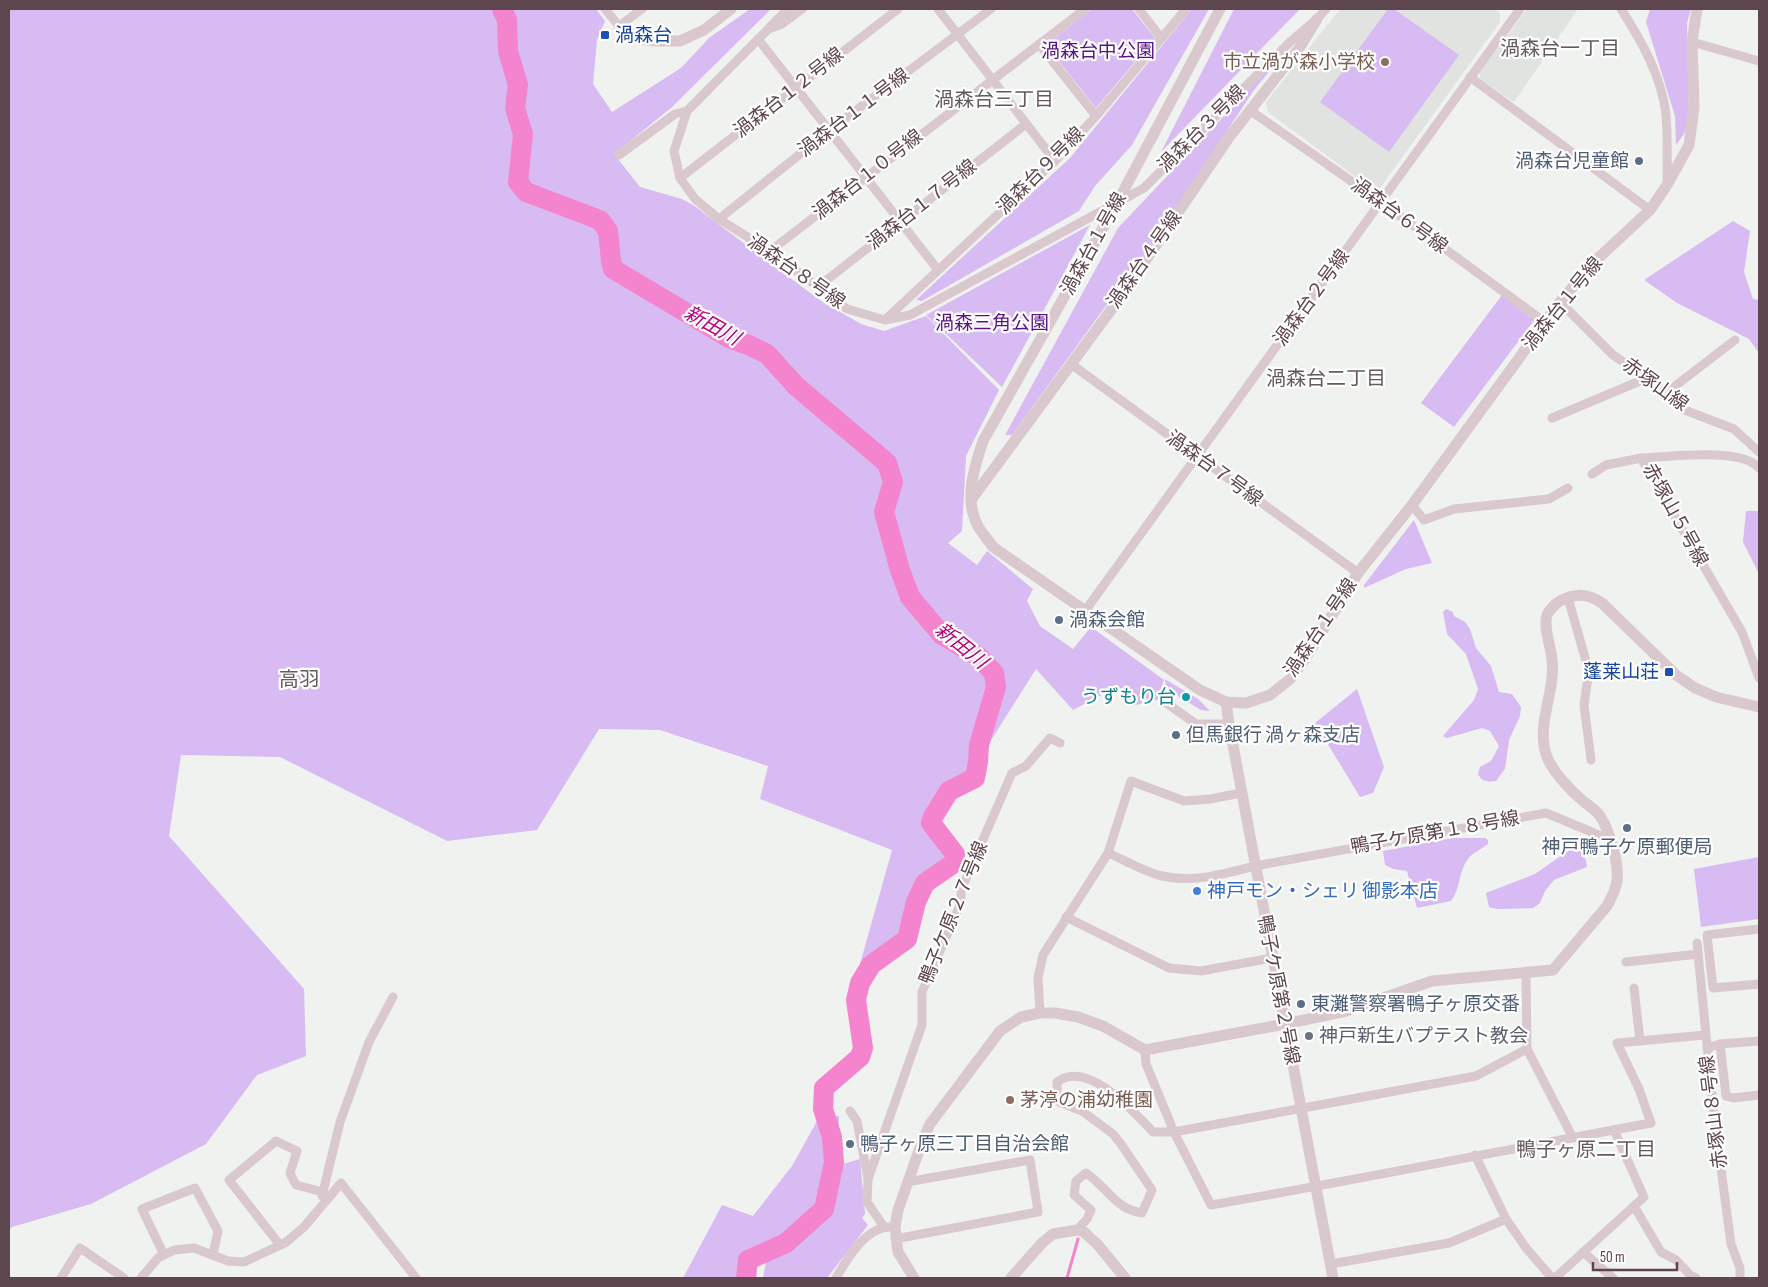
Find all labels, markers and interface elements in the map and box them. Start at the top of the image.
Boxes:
place label: 渦森台 [615,24,672,47]
marker: 渦森台 [599,29,611,41]
district label: 渦森台一丁目 [1500,37,1620,61]
park label: 渦森台中公園 [1041,40,1155,63]
street label: 渦森台１２号線 [730,43,848,143]
place label: 市立渦が森小学校 [1223,51,1375,74]
marker: 市立渦が森小学校 [1379,56,1391,68]
street label: 渦森台１１号線 [794,64,914,162]
street label: 渦森台３号線 [1154,81,1250,177]
district label: 渦森台三丁目 [934,88,1054,112]
street label: 渦森台９号線 [993,123,1089,219]
street label: 渦森台１０号線 [809,125,927,225]
place label: 渦森台児童館 [1515,150,1629,173]
street label: 渦森台１７号線 [863,155,981,255]
marker: 渦森台児童館 [1633,155,1645,167]
street label: 渦森台６号線 [1346,173,1452,259]
street label: 渦森台１号線 [1056,189,1132,299]
street label: 渦森台４号線 [1103,207,1187,313]
street label: 渦森台８号線 [743,230,849,314]
street label: 渦森台２号線 [1269,245,1355,351]
street label: 渦森台１号線 [1518,252,1608,356]
water label: 新田川 [680,301,746,352]
park label: 渦森三角公園 [935,312,1049,335]
street label: 赤塚山線 [1617,353,1693,417]
district label: 渦森台二丁目 [1266,367,1386,391]
street label: 渦森台７号線 [1161,426,1267,512]
street label: 赤塚山５号線 [1637,460,1713,570]
street label: 渦森台１号線 [1280,574,1362,682]
place label: 渦森会館 [1069,609,1145,632]
marker: 渦森会館 [1053,614,1065,626]
water label: 新田川 [930,618,993,675]
place label: 蓬莱山荘 [1583,661,1659,684]
marker: 蓬莱山荘 [1663,666,1675,678]
district label: 高羽 [279,668,319,692]
place label: うずもり台 [1081,686,1176,709]
marker: うずもり台 [1180,691,1192,703]
place label: 但馬銀行 渦ヶ森支店 [1186,724,1360,747]
marker: 但馬銀行 渦ヶ森支店 [1170,729,1182,741]
street label: 鴨子ケ原第１８号線 [1349,807,1521,859]
marker: 神戸鴨子ケ原郵便局 [1621,822,1633,834]
place label: 神戸鴨子ケ原郵便局 [1541,836,1713,859]
street label: 鴨子ケ原２７号線 [915,838,993,988]
place label: 神戸モン・シェリ 御影本店 [1207,880,1438,903]
marker: 神戸モン・シェリ 御影本店 [1191,885,1203,897]
street label: 鴨子ケ原第２号線 [1252,913,1304,1067]
place label: 東灘警察署鴨子ヶ原交番 [1311,993,1520,1016]
marker: 東灘警察署鴨子ヶ原交番 [1295,998,1307,1010]
place label: 神戸新生バプテスト教会 [1319,1025,1528,1048]
marker: 神戸新生バプテスト教会 [1303,1030,1315,1042]
street label: 赤塚山８号線 [1696,1054,1732,1170]
place label: 茅渟の浦幼稚園 [1020,1089,1153,1112]
marker: 茅渟の浦幼稚園 [1004,1094,1016,1106]
place label: 鴨子ヶ原三丁目自治会館 [860,1133,1069,1156]
marker: 鴨子ヶ原三丁目自治会館 [844,1138,856,1150]
district label: 鴨子ヶ原二丁目 [1516,1138,1656,1162]
scale bar [1593,1240,1677,1272]
text: 50 m [1600,1248,1625,1267]

